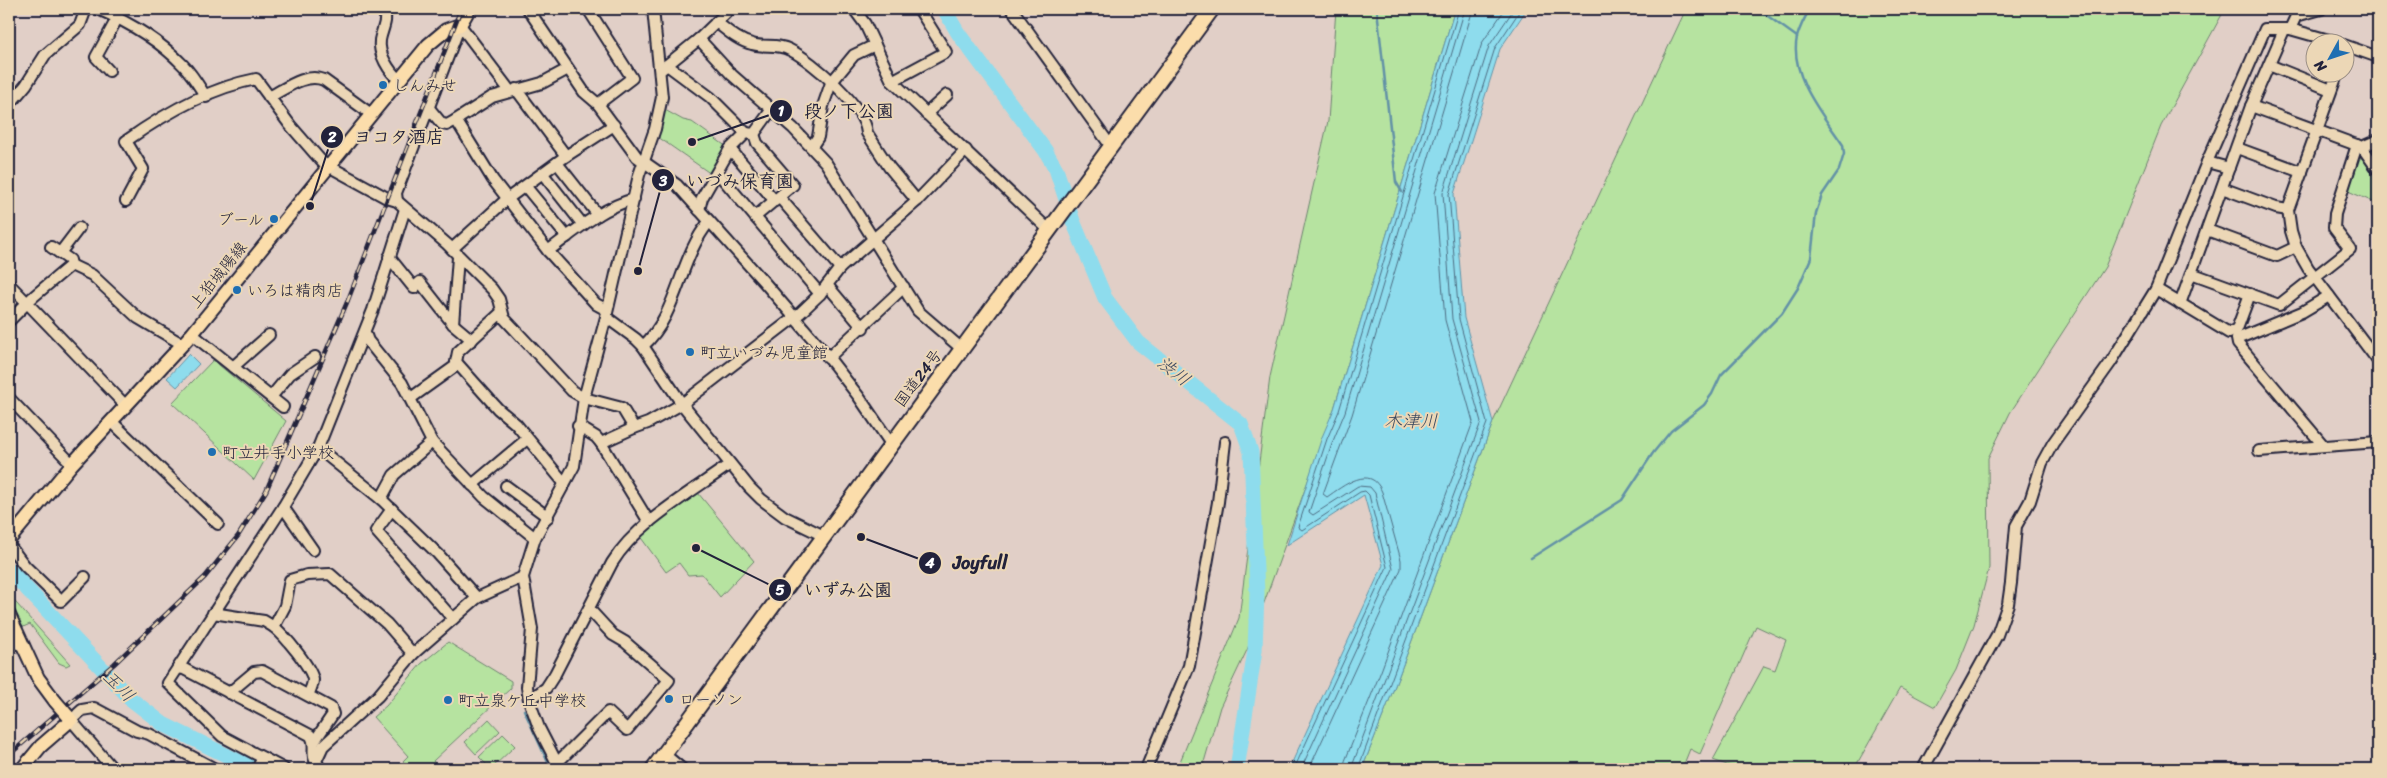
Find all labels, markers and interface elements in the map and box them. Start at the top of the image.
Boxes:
north arrow [2304,32,2354,82]
text: N [2308,54,2334,79]
place label: しんみせ [393,71,457,100]
marker: しんみせ [377,79,389,91]
callout: 段ノ下公園 [769,95,904,128]
text: 段ノ下公園 [804,95,894,127]
text: 1 [778,98,785,124]
callout: ヨコタ酒店 [319,121,454,154]
text: ヨコタ酒店 [354,121,444,153]
text: 2 [327,124,337,150]
callout: いづみ保育園 [651,164,804,197]
text: いづみ保育園 [686,165,794,197]
text: 3 [658,168,668,194]
place label: ブール [218,205,264,234]
marker: ブール [268,213,280,225]
street label: 上狛城陽線 [182,235,254,315]
place label: いろは精肉店 [247,276,343,305]
marker: いろは精肉店 [231,284,243,296]
place label: 町立いづみ児童館 [700,338,828,367]
street label: 国道24号 [886,342,950,414]
marker: 町立いづみ児童館 [684,346,696,358]
water label: 渋川 [1150,347,1198,395]
water label: 木津川 [1384,405,1438,437]
place label: 町立井手小学校 [222,438,334,467]
marker: 町立井手小学校 [206,446,218,458]
callout: Joyfull [918,546,1018,579]
text: Joyfull [952,547,1008,579]
text: 4 [924,550,935,576]
callout: いずみ公園 [768,574,903,607]
text: いずみ公園 [804,574,892,606]
text: 5 [775,577,785,603]
water label: 玉川 [95,662,143,710]
place label: ローソン [679,685,743,714]
place label: 町立泉ケ丘中学校 [458,686,586,715]
marker: ローソン [663,693,675,705]
marker: 町立泉ケ丘中学校 [442,694,454,706]

